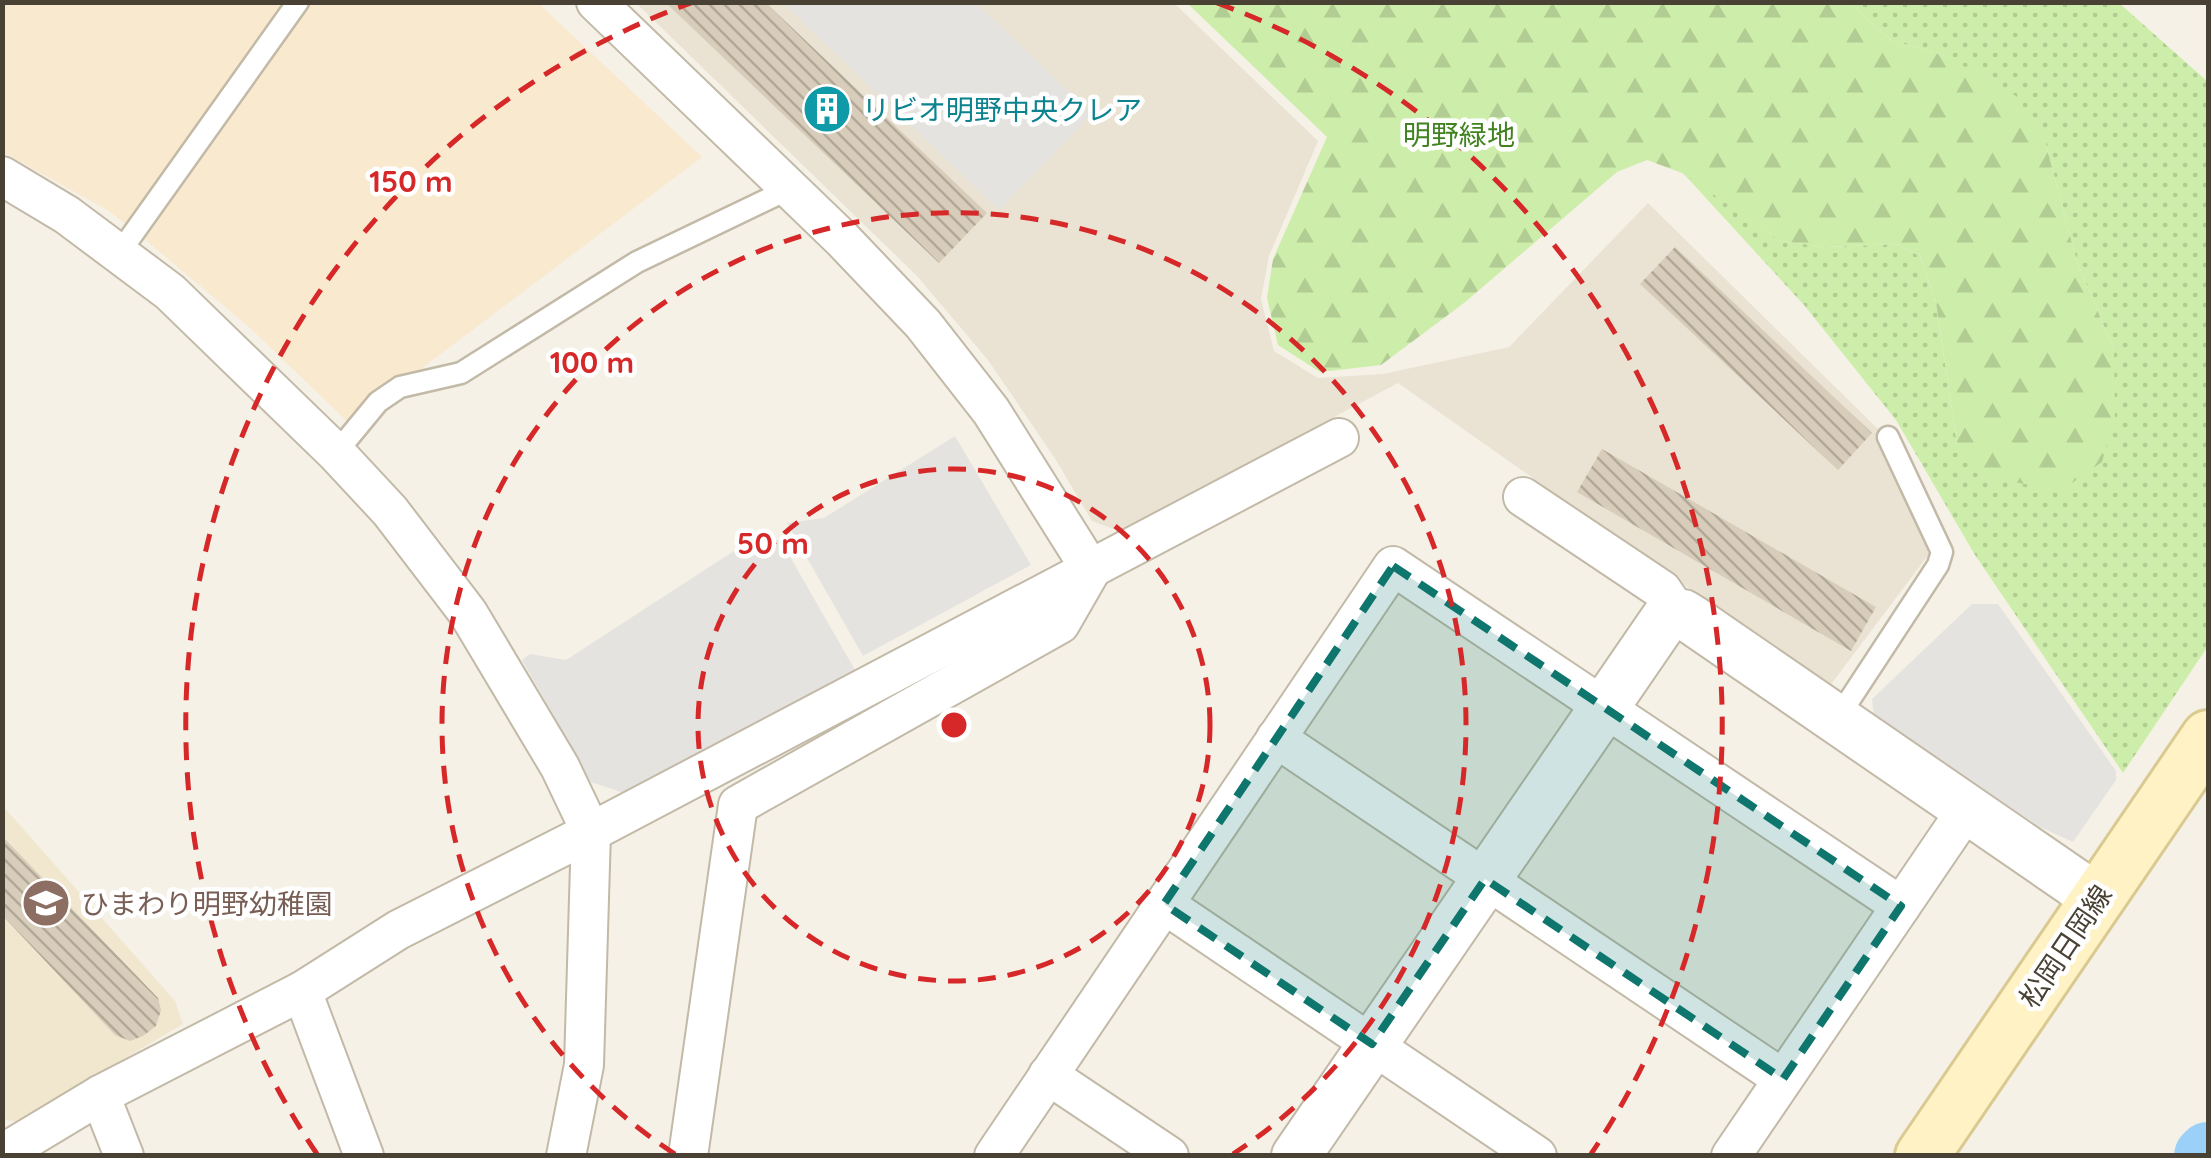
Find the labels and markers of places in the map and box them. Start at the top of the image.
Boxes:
building icon: リビオ明野中央クレア [801,83,853,135]
place label: リビオ明野中央クレア [862,92,1142,127]
centre of rings [936,707,972,743]
school or university icon: ひまわり明野幼稚園 [20,877,72,929]
place label: ひまわり明野幼稚園 [81,886,333,921]

